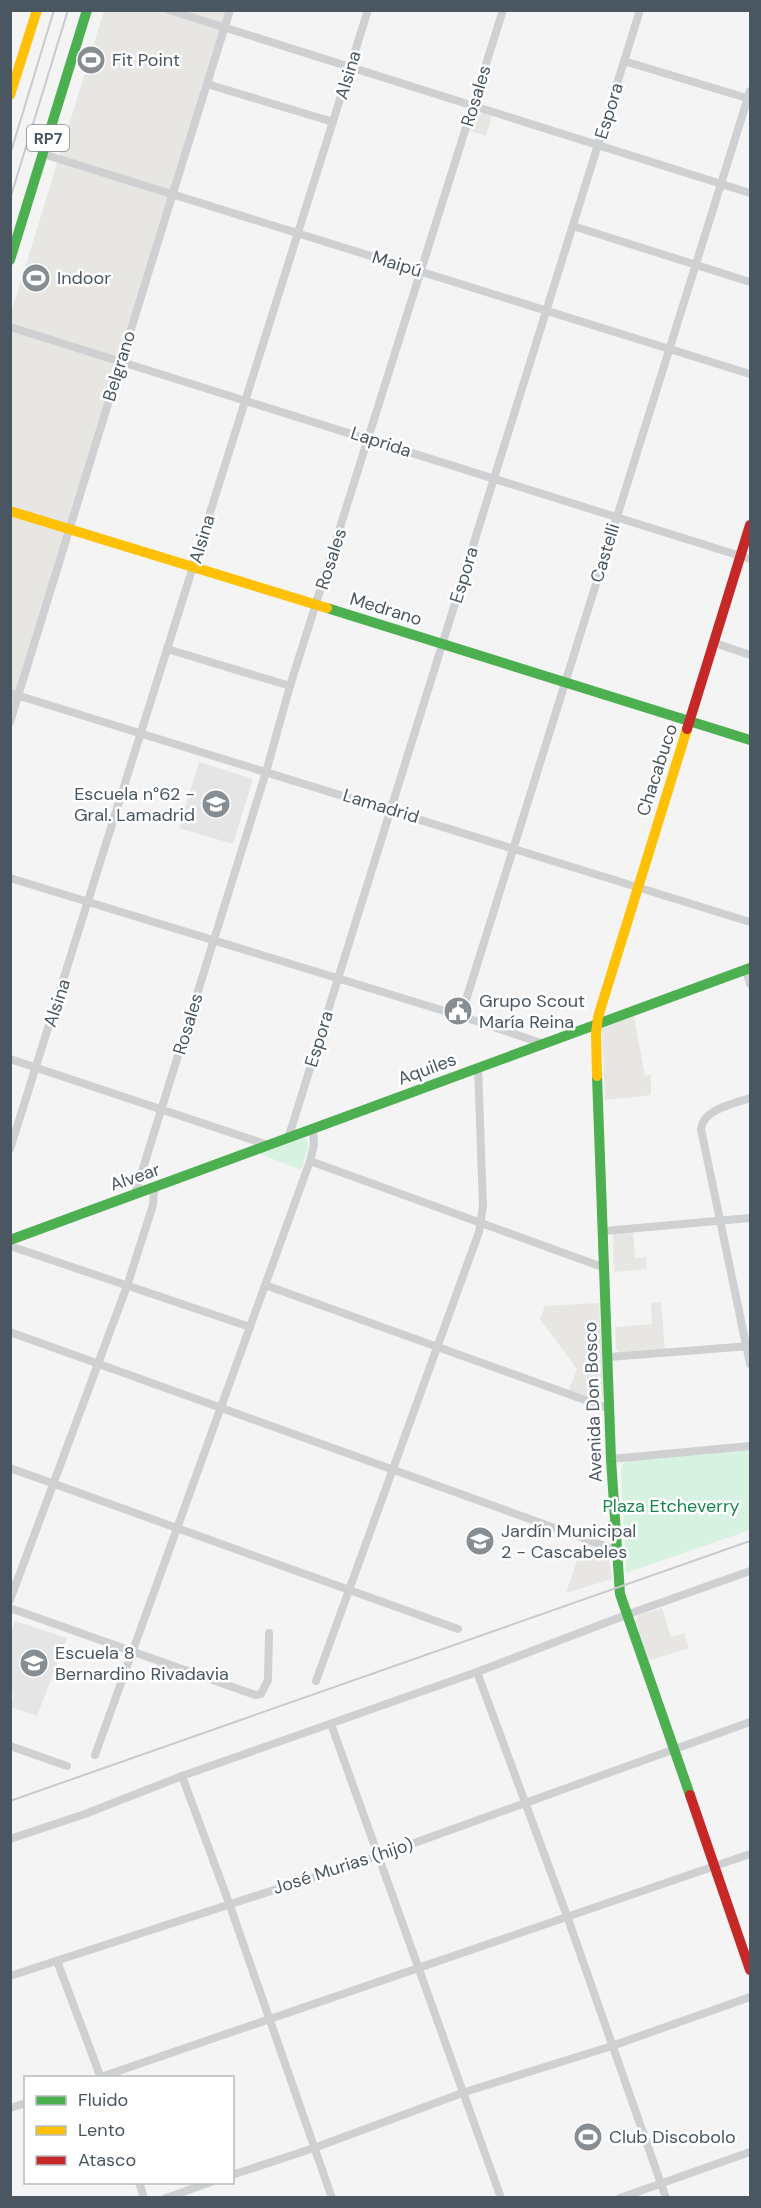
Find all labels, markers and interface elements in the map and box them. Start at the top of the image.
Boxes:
sports icon: Fit Point [75,44,107,76]
place label: Fit Point [112,48,180,72]
street label: Alsina [329,48,367,102]
street label: Rosales [455,62,497,130]
street label: Espora [589,80,629,142]
road number: RP7 [27,125,69,151]
street label: Maipú [369,245,425,283]
sports icon: Indoor [20,262,52,294]
place label: Indoor [57,266,111,290]
street label: Belgrano [97,328,141,404]
street label: Laprida [348,421,414,463]
street label: Alsina [183,512,221,566]
street label: Castelli [585,520,625,586]
street label: Rosales [310,525,352,593]
street label: Espora [444,544,484,606]
street label: Medrano [347,587,425,631]
street label: Chacabuco [631,721,683,819]
place label: Escuela n°62 - Gral. Lamadrid [74,782,195,827]
street label: Lamadrid [340,783,422,829]
school or university icon: Escuela n°62 - Gral. Lamadrid [200,788,232,820]
street label: Alsina [38,976,76,1030]
place label: Grupo Scout María Reina [479,989,585,1034]
street label: Rosales [167,990,209,1058]
public building icon: Grupo Scout María Reina [442,995,474,1027]
street label: Espora [299,1008,339,1070]
street label: Aquiles [394,1047,460,1091]
street label: Alvear [107,1157,164,1197]
street label: Avenida Don Bosco [578,1321,608,1483]
park label: Plaza Etcheverry [602,1494,740,1518]
place label: Jardín Municipal 2 - Cascabeles [501,1519,636,1564]
school or university icon: Jardín Municipal 2 - Cascabeles [464,1525,496,1557]
place label: Escuela 8 Bernardino Rivadavia [55,1641,229,1686]
school or university icon: Escuela 8 Bernardino Rivadavia [18,1647,50,1679]
street label: José Murias (hijo) [270,1832,416,1900]
legend [24,2076,234,2184]
text: Fluido [78,2088,128,2112]
text: Lento [78,2118,125,2142]
sports icon: Club Discobolo [572,2121,604,2153]
place label: Club Discobolo [609,2125,736,2149]
text: Atasco [78,2148,136,2172]

